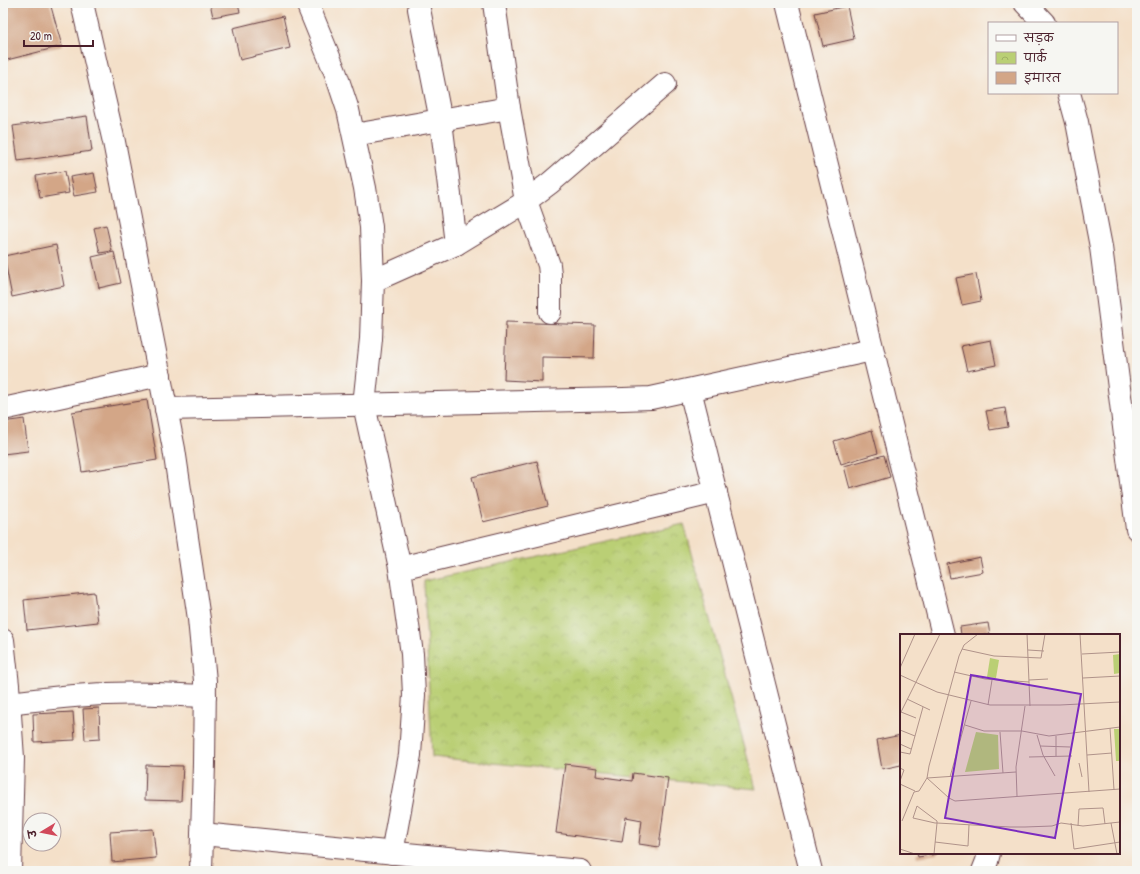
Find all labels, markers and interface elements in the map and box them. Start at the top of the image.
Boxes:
scale bar [24,22,93,48]
legend [988,22,1118,94]
text: 20 m [30,27,52,44]
text: सड़क [1023,29,1055,46]
text: पार्क [1023,48,1048,66]
text: इमारत [1024,69,1062,86]
inset map [900,634,1120,854]
north arrow [22,812,62,852]
text: उ [24,827,40,840]

